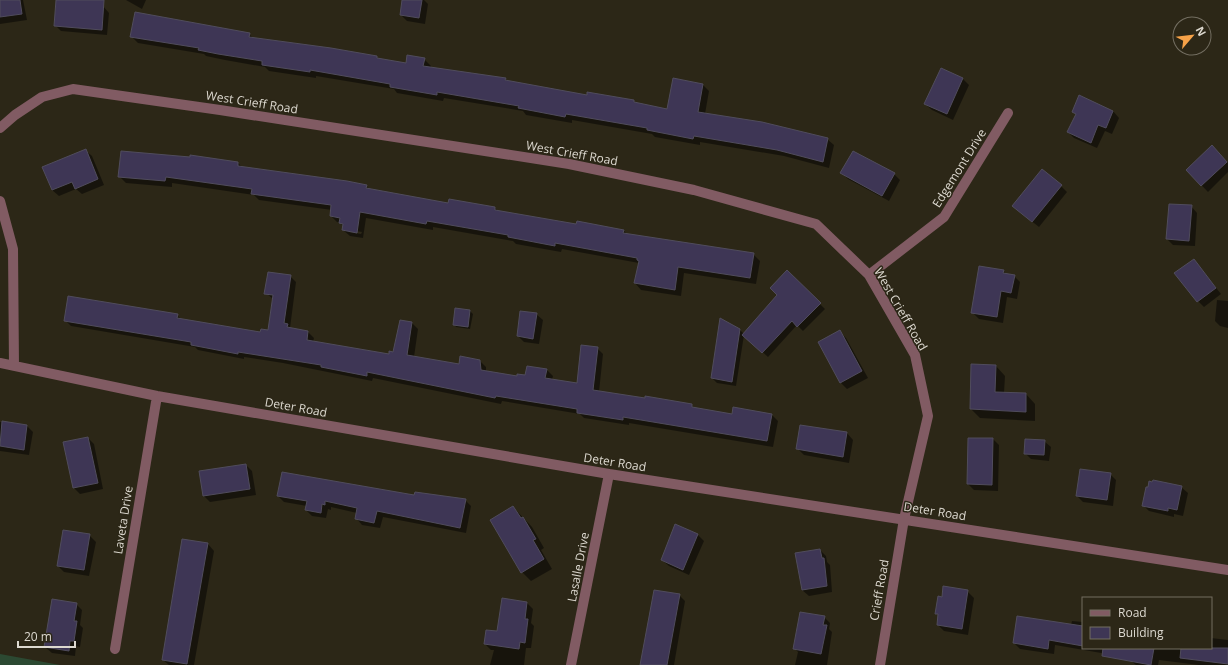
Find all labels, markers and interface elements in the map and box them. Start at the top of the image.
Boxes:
north arrow [1172,16,1212,56]
text: N [1193,24,1210,39]
street label: West Crieff Road [205,86,299,118]
street label: Edgemont Drive [928,125,990,211]
street label: West Crieff Road [525,137,619,169]
street label: West Crieff Road [870,264,932,354]
street label: Deter Road [263,393,329,421]
street label: Deter Road [582,449,648,475]
street label: Laveta Drive [109,484,137,555]
street label: Deter Road [902,498,968,524]
street label: Lasalle Drive [563,530,593,603]
street label: Crieff Road [865,558,893,622]
legend [1082,597,1212,649]
text: Road [1118,604,1147,621]
scale bar [18,623,75,649]
text: Building [1118,624,1164,641]
text: 20 m [24,628,52,645]

